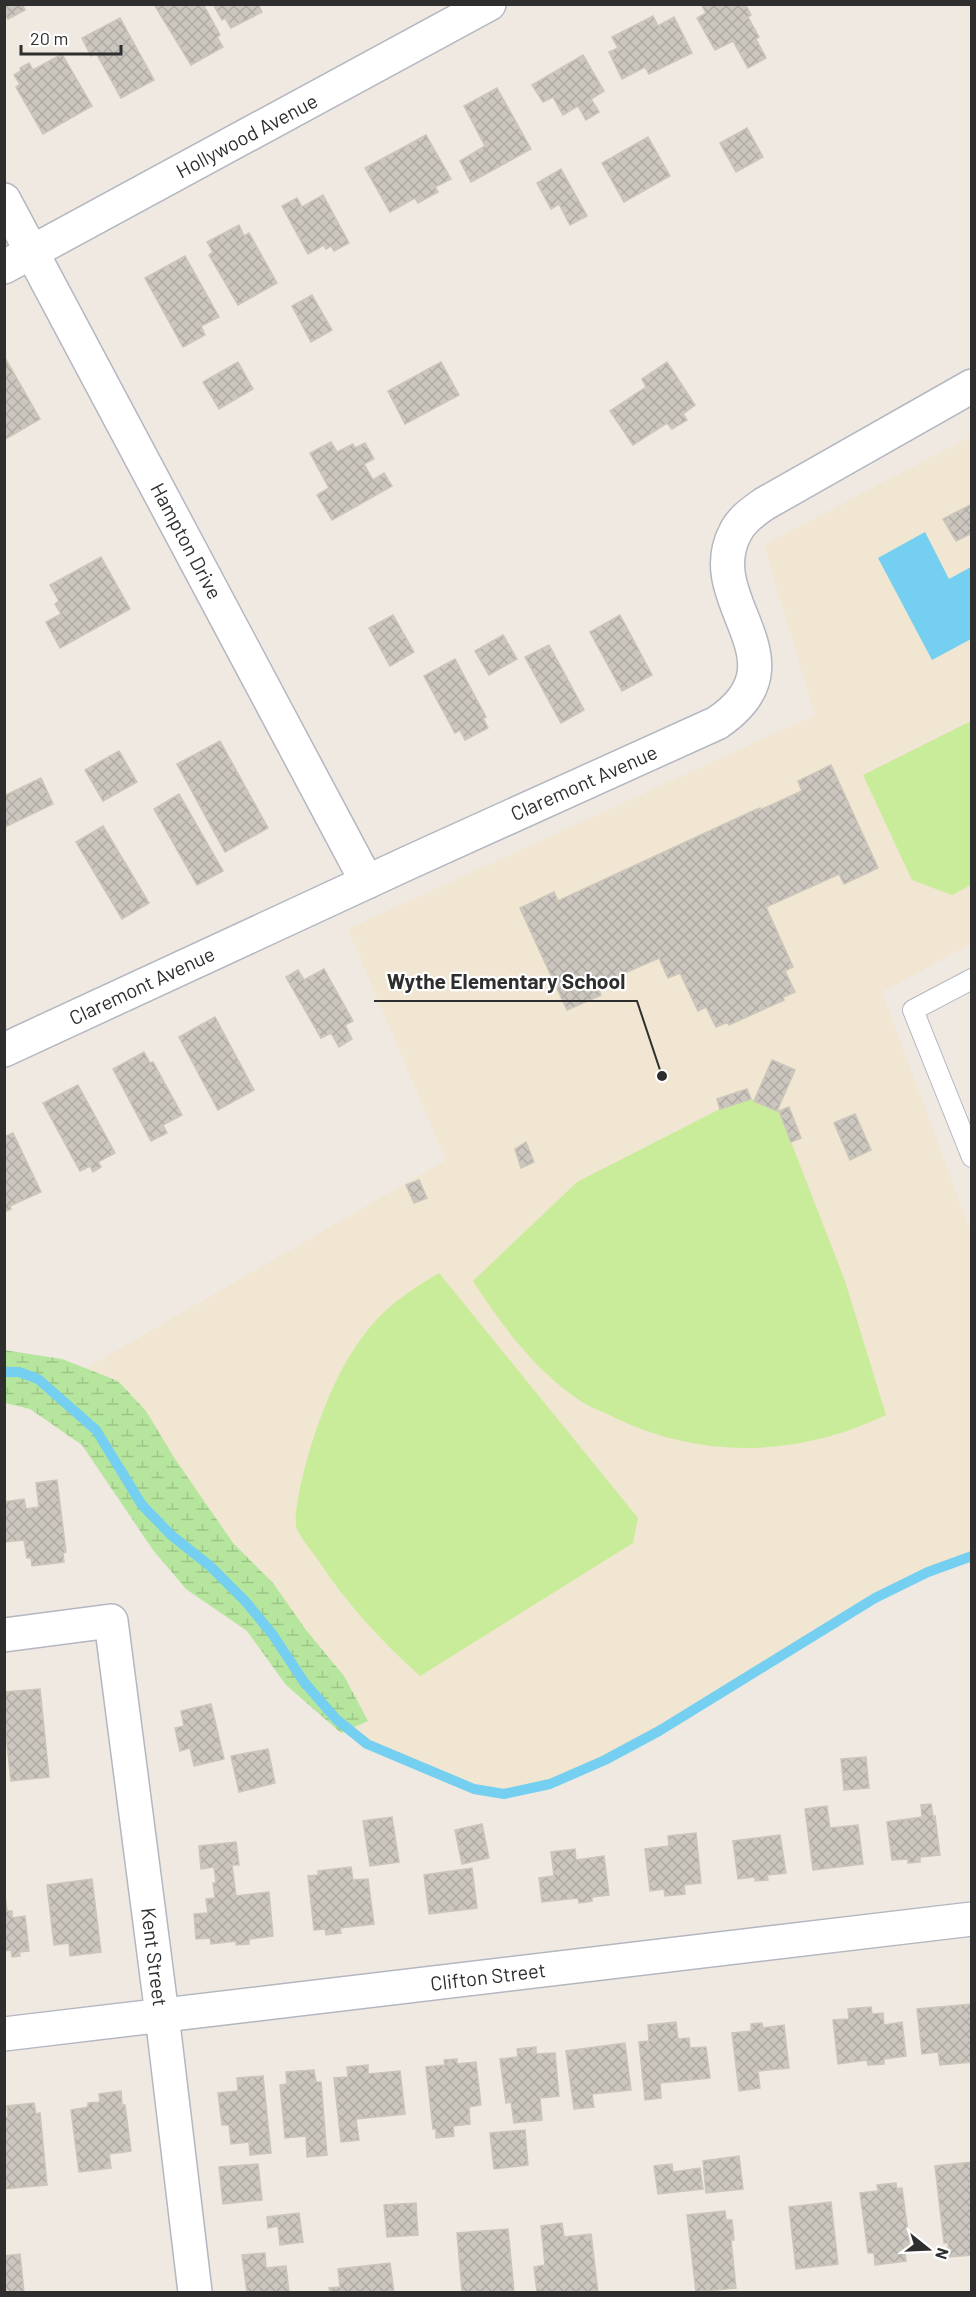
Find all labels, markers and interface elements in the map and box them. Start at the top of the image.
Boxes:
scale bar [21,18,122,56]
text: 20 m [30,27,68,49]
street label: Hollywood Avenue [172,88,321,183]
street label: Hampton Drive [146,478,228,603]
street label: Claremont Avenue [507,739,661,825]
street label: Claremont Avenue [65,941,218,1029]
callout: Wythe Elementary School [374,962,637,1001]
text: Wythe Elementary School [387,968,625,993]
street label: Kent Street [137,1906,173,2008]
street label: Clifton Street [429,1957,547,1995]
north arrow [898,2219,958,2279]
text: N [932,2246,953,2262]

